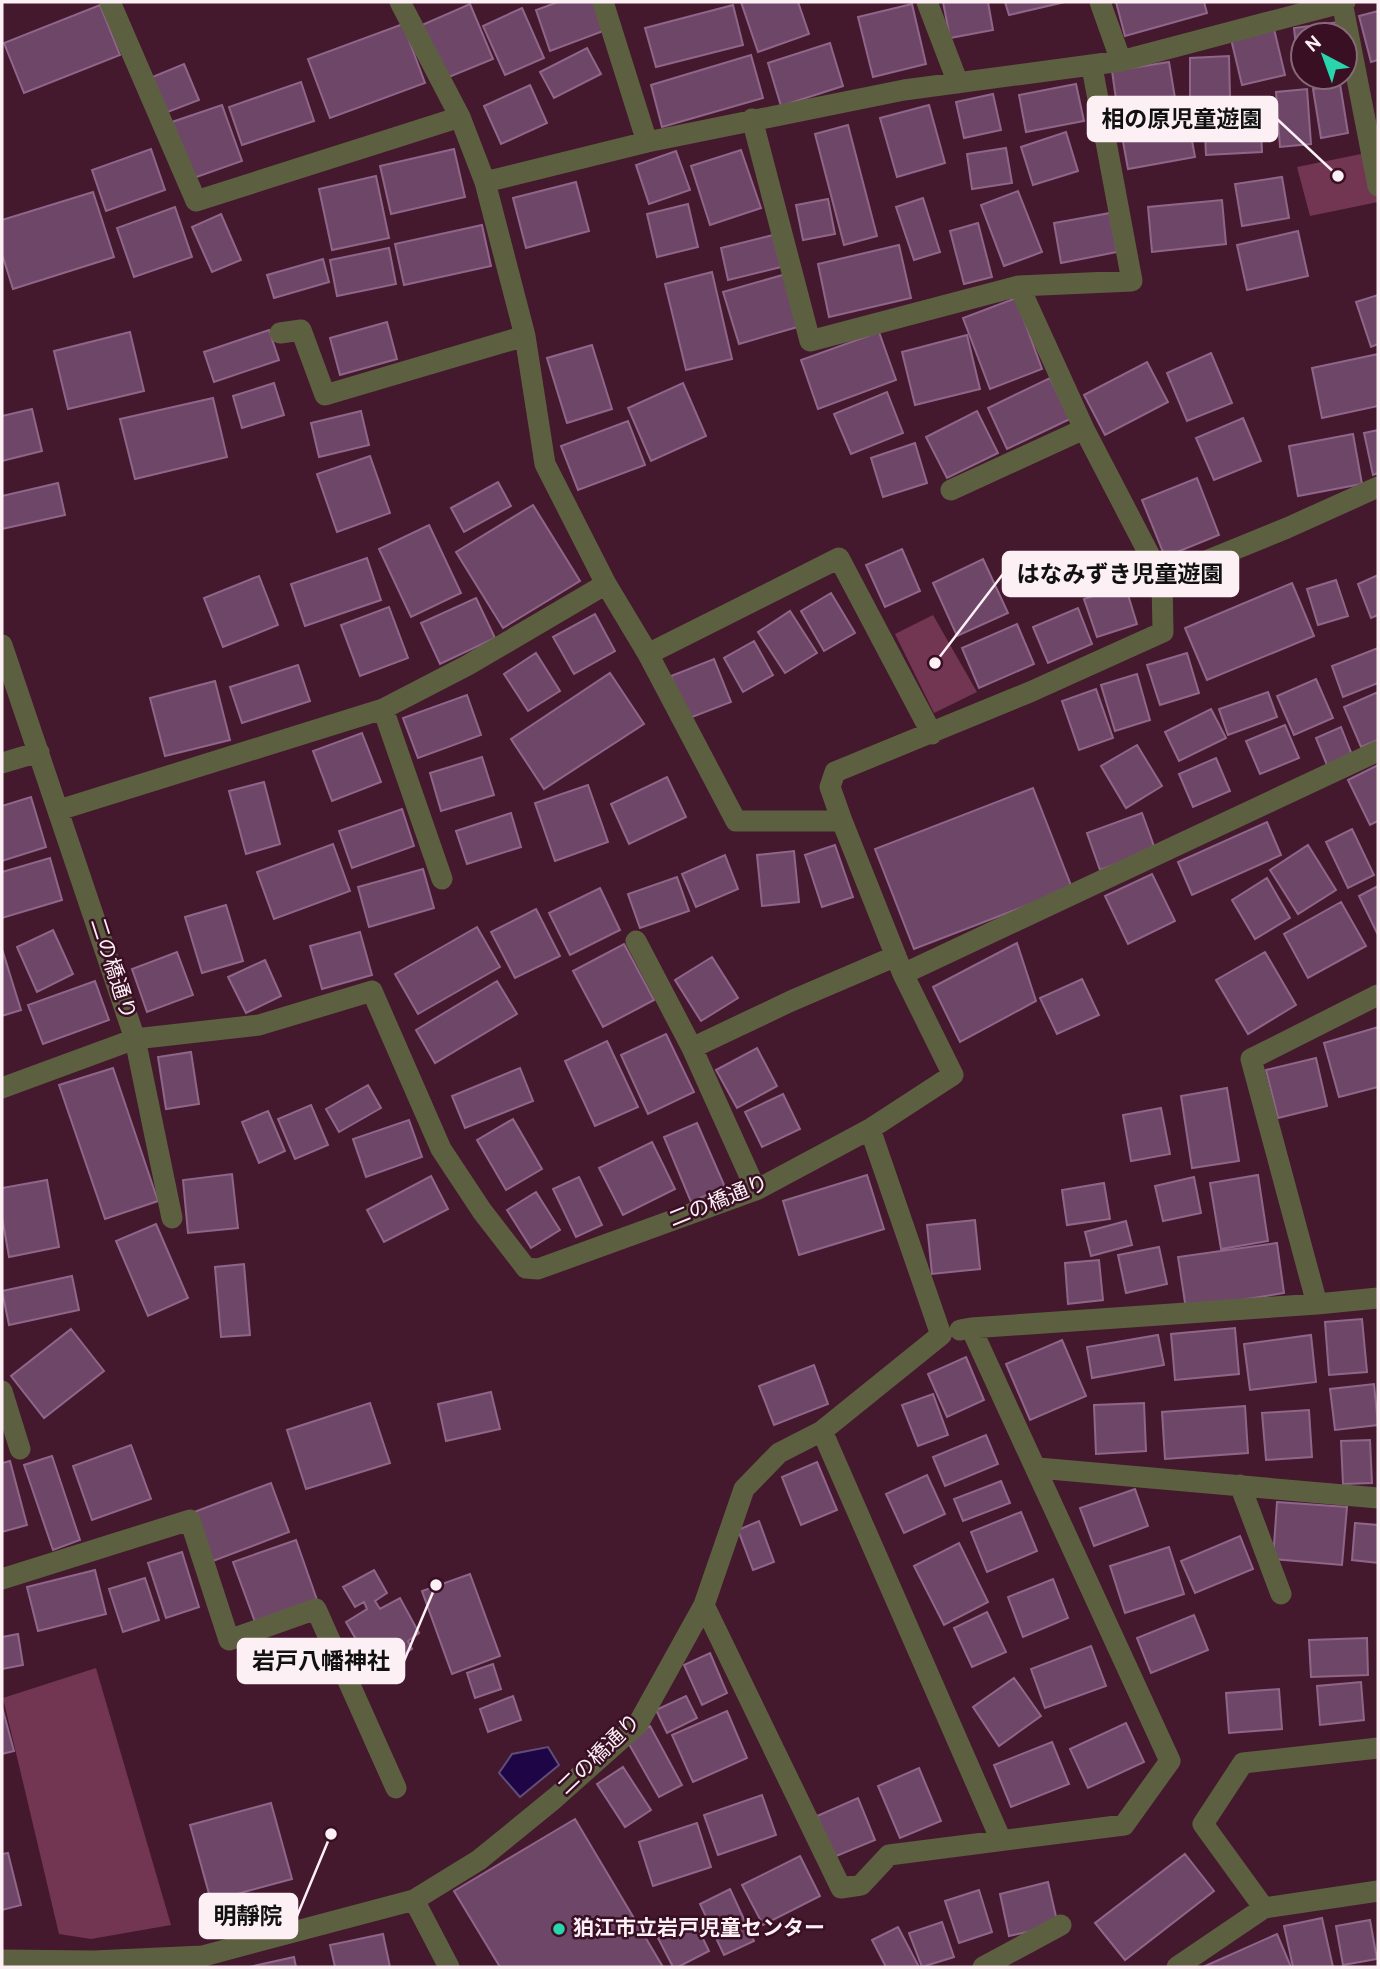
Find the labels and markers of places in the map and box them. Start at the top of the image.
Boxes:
callout: 相の原児童遊園 [1088,97,1277,141]
callout: はなみずき児童遊園 [1003,552,1238,596]
callout: 岩戸八幡神社 [238,1639,404,1683]
callout: 明靜院 [200,1894,297,1938]
place label: 狛江市立岩戸児童センター [573,1916,825,1943]
marker: 狛江市立岩戸児童センター [551,1921,567,1937]

